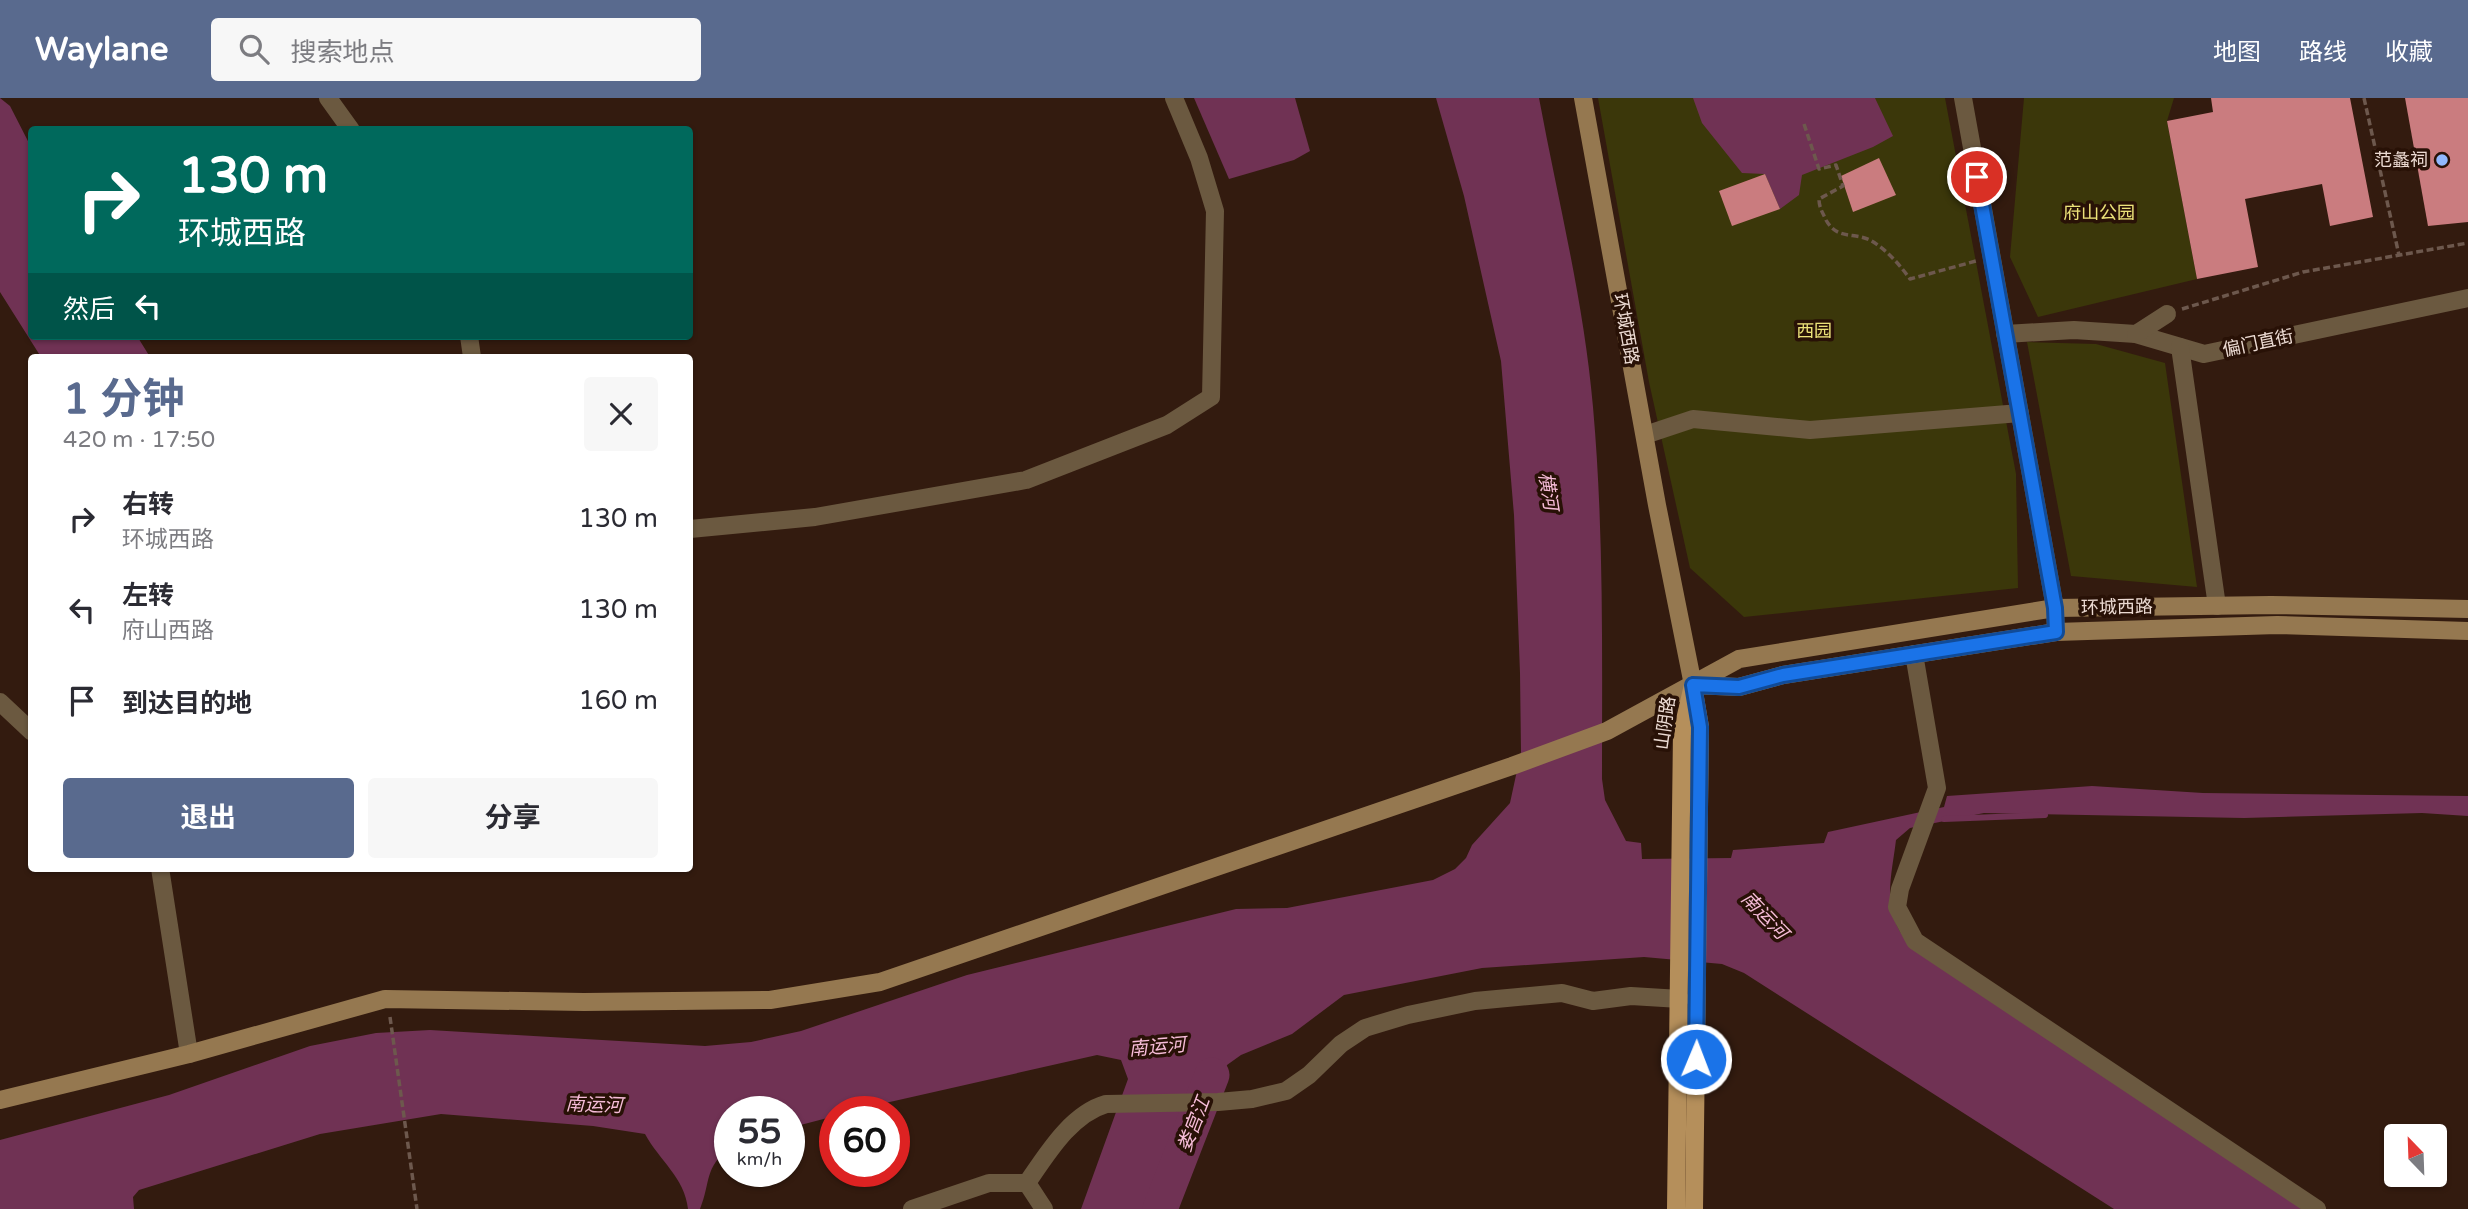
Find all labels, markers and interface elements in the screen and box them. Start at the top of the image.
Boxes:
search box [211,18,701,81]
text: Waylane [35,30,169,69]
icon: search [235,30,273,68]
text: 搜索地点 [291,37,395,68]
text: 地图 [2213,38,2261,67]
text: 路线 [2299,38,2347,67]
text: 收藏 [2385,38,2433,67]
text: 130 m [178,147,328,206]
pin [1947,147,2007,207]
place label: 范蠡祠 [2374,149,2428,171]
marker: 范蠡祠 [2434,152,2450,168]
icon: right [63,154,154,245]
icon: arrive [1958,158,1996,196]
park label: 府山公园 [2063,202,2135,224]
text: 环城西路 [178,215,306,253]
icon: left [129,287,167,325]
street label: 环城西路 [1609,292,1643,366]
text: 然后 [63,294,115,325]
park label: 西园 [1796,320,1832,342]
street label: 偏门直街 [2220,325,2296,361]
text: 1 分钟 [63,374,184,425]
button: close [584,377,658,451]
text: 420 m · 17:50 [63,426,215,454]
water label: 横河 [1534,471,1562,516]
text: 右转 [122,489,174,520]
icon: right [63,500,101,538]
text: 130 m [578,503,658,534]
text: 环城西路 [122,526,214,554]
text: 左转 [122,580,174,611]
icon: left [63,591,101,629]
text: 130 m [578,594,658,625]
street label: 环城西路 [2081,595,2153,619]
text: 府山西路 [122,617,214,645]
icon: arrive [63,682,101,720]
text: 160 m [578,685,658,716]
text: 到达目的地 [122,688,252,719]
street label: 山阴路 [1650,695,1680,751]
button: 退出 [63,778,354,858]
button: 分享 [368,778,658,858]
water label: 南运河 [1737,888,1795,947]
position arrow [1659,1022,1733,1096]
water label: 南运河 [1128,1033,1190,1060]
water label: 娄宫江 [1173,1092,1215,1155]
water label: 南运河 [565,1093,627,1117]
speed limit sign: 60 [819,1096,910,1187]
text: 55 [738,1111,781,1153]
north arrow [2384,1124,2446,1186]
map controls [2384,1124,2447,1187]
text: km/h [737,1148,782,1170]

